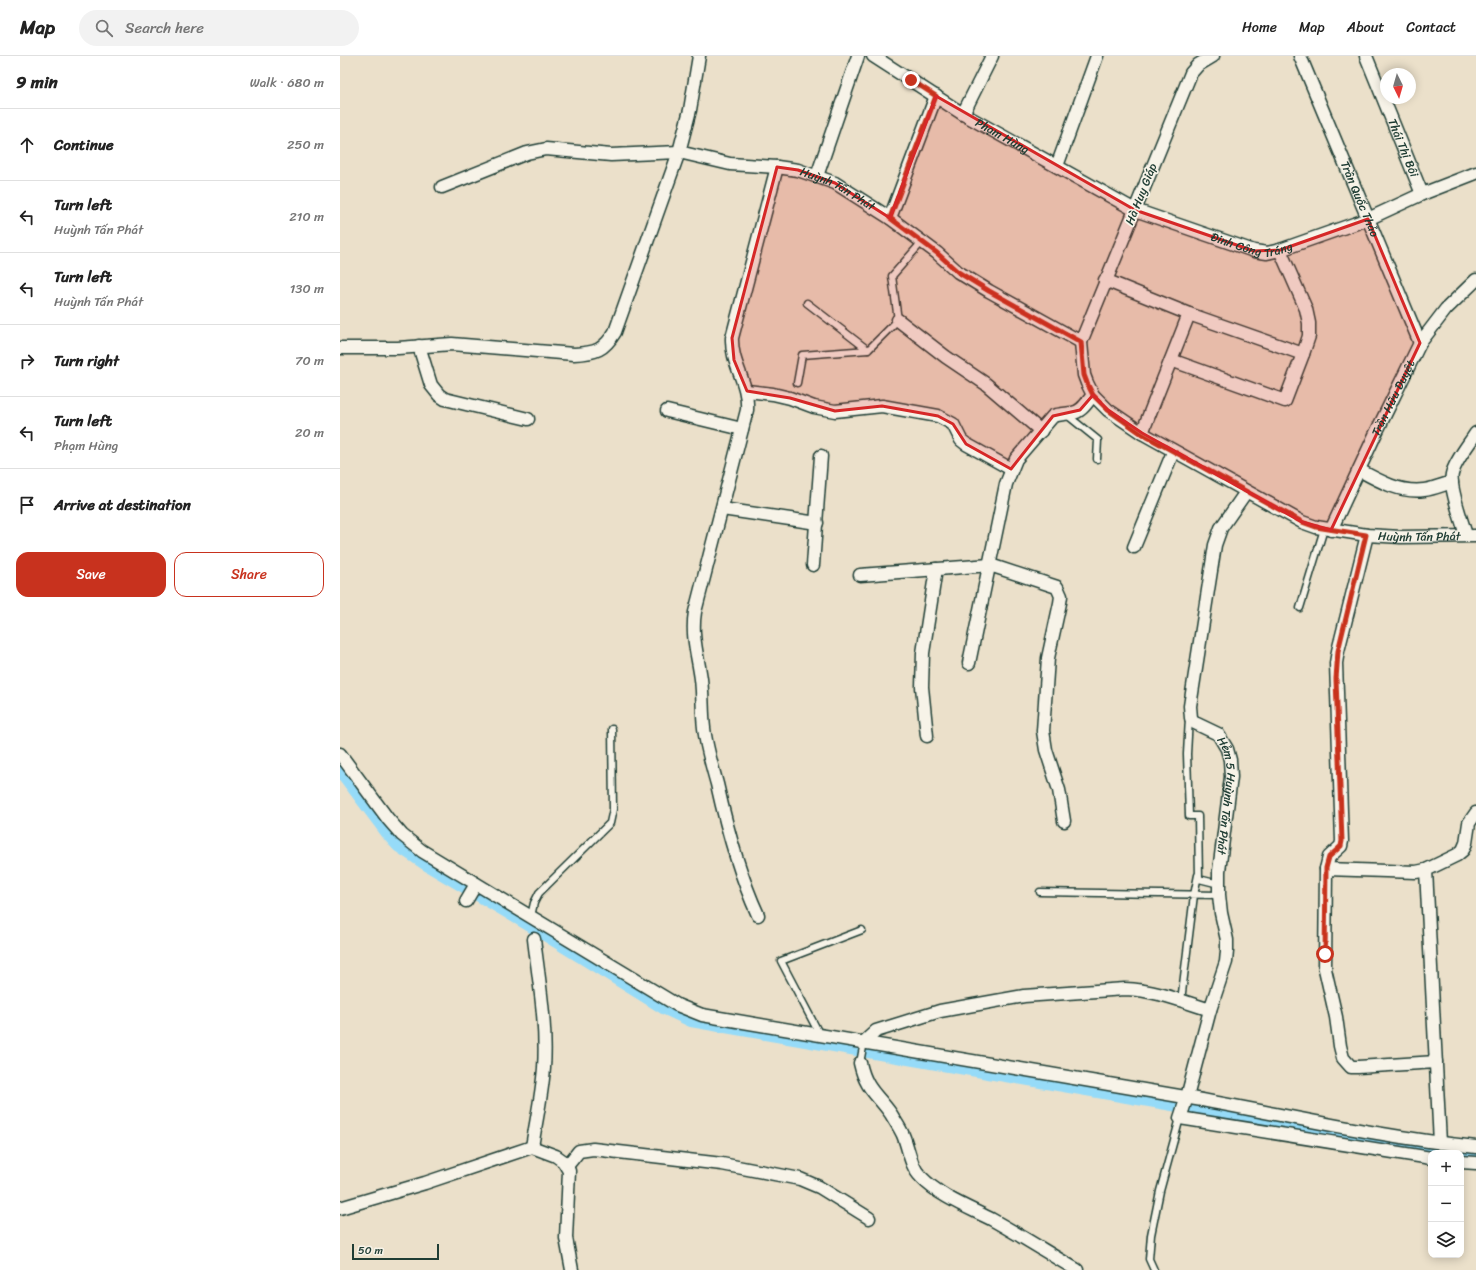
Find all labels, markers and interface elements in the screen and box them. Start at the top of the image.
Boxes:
search box [79,10,359,46]
text: Map [20,11,55,44]
text: Search here [125,15,204,41]
text: Home [1242,15,1277,40]
text: Map [1299,15,1325,40]
text: About [1347,15,1384,40]
text: Contact [1406,15,1456,40]
icon: search [93,17,115,39]
text: 9 min [16,67,58,97]
north arrow [1380,68,1416,104]
text: Walk · 680 m [250,71,324,94]
route end [902,71,920,89]
street label: Phạm Hùng [971,112,1034,160]
street label: Thái Thị Bôi [1381,115,1425,181]
text: Continue [54,132,114,158]
text: 250 m [287,133,324,156]
icon: ahead [16,134,38,156]
street label: Trần Quốc Thảo [1334,158,1386,240]
street label: Hà Huy Giáp [1119,159,1164,228]
street label: Huỳnh Tấn Phát [797,161,881,218]
text: Turn left [54,192,112,218]
text: 210 m [289,205,324,228]
icon: left [16,206,38,228]
text: Huỳnh Tấn Phát [54,218,143,241]
street label: Đinh Công Tráng [1208,226,1296,264]
text: Turn left [54,264,112,290]
text: 130 m [290,277,324,300]
icon: left [16,278,38,300]
text: Huỳnh Tấn Phát [54,290,143,313]
text: Turn right [54,348,119,374]
text: 70 m [295,349,324,372]
icon: right [16,350,38,372]
street label: Trần Hữu Duyệt [1365,356,1421,440]
text: Turn left [54,408,112,434]
text: 20 m [295,421,324,444]
icon: left [16,422,38,444]
text: Phạm Hùng [54,434,118,457]
text: Arrive at destination [54,492,191,518]
icon: arrive [16,494,38,516]
street label: Huỳnh Tấn Phát [1377,525,1462,548]
button: Save [16,552,166,597]
button: Share [174,552,324,597]
street label: Hẻm 5 Huỳnh Tấn Phát [1210,732,1242,857]
route start [1316,945,1334,963]
map controls [1428,1150,1464,1258]
button: + [1428,1150,1464,1186]
button: − [1428,1186,1464,1222]
button: layers [1428,1222,1464,1258]
text: 50 m [358,1241,383,1260]
scale bar [352,1242,439,1261]

